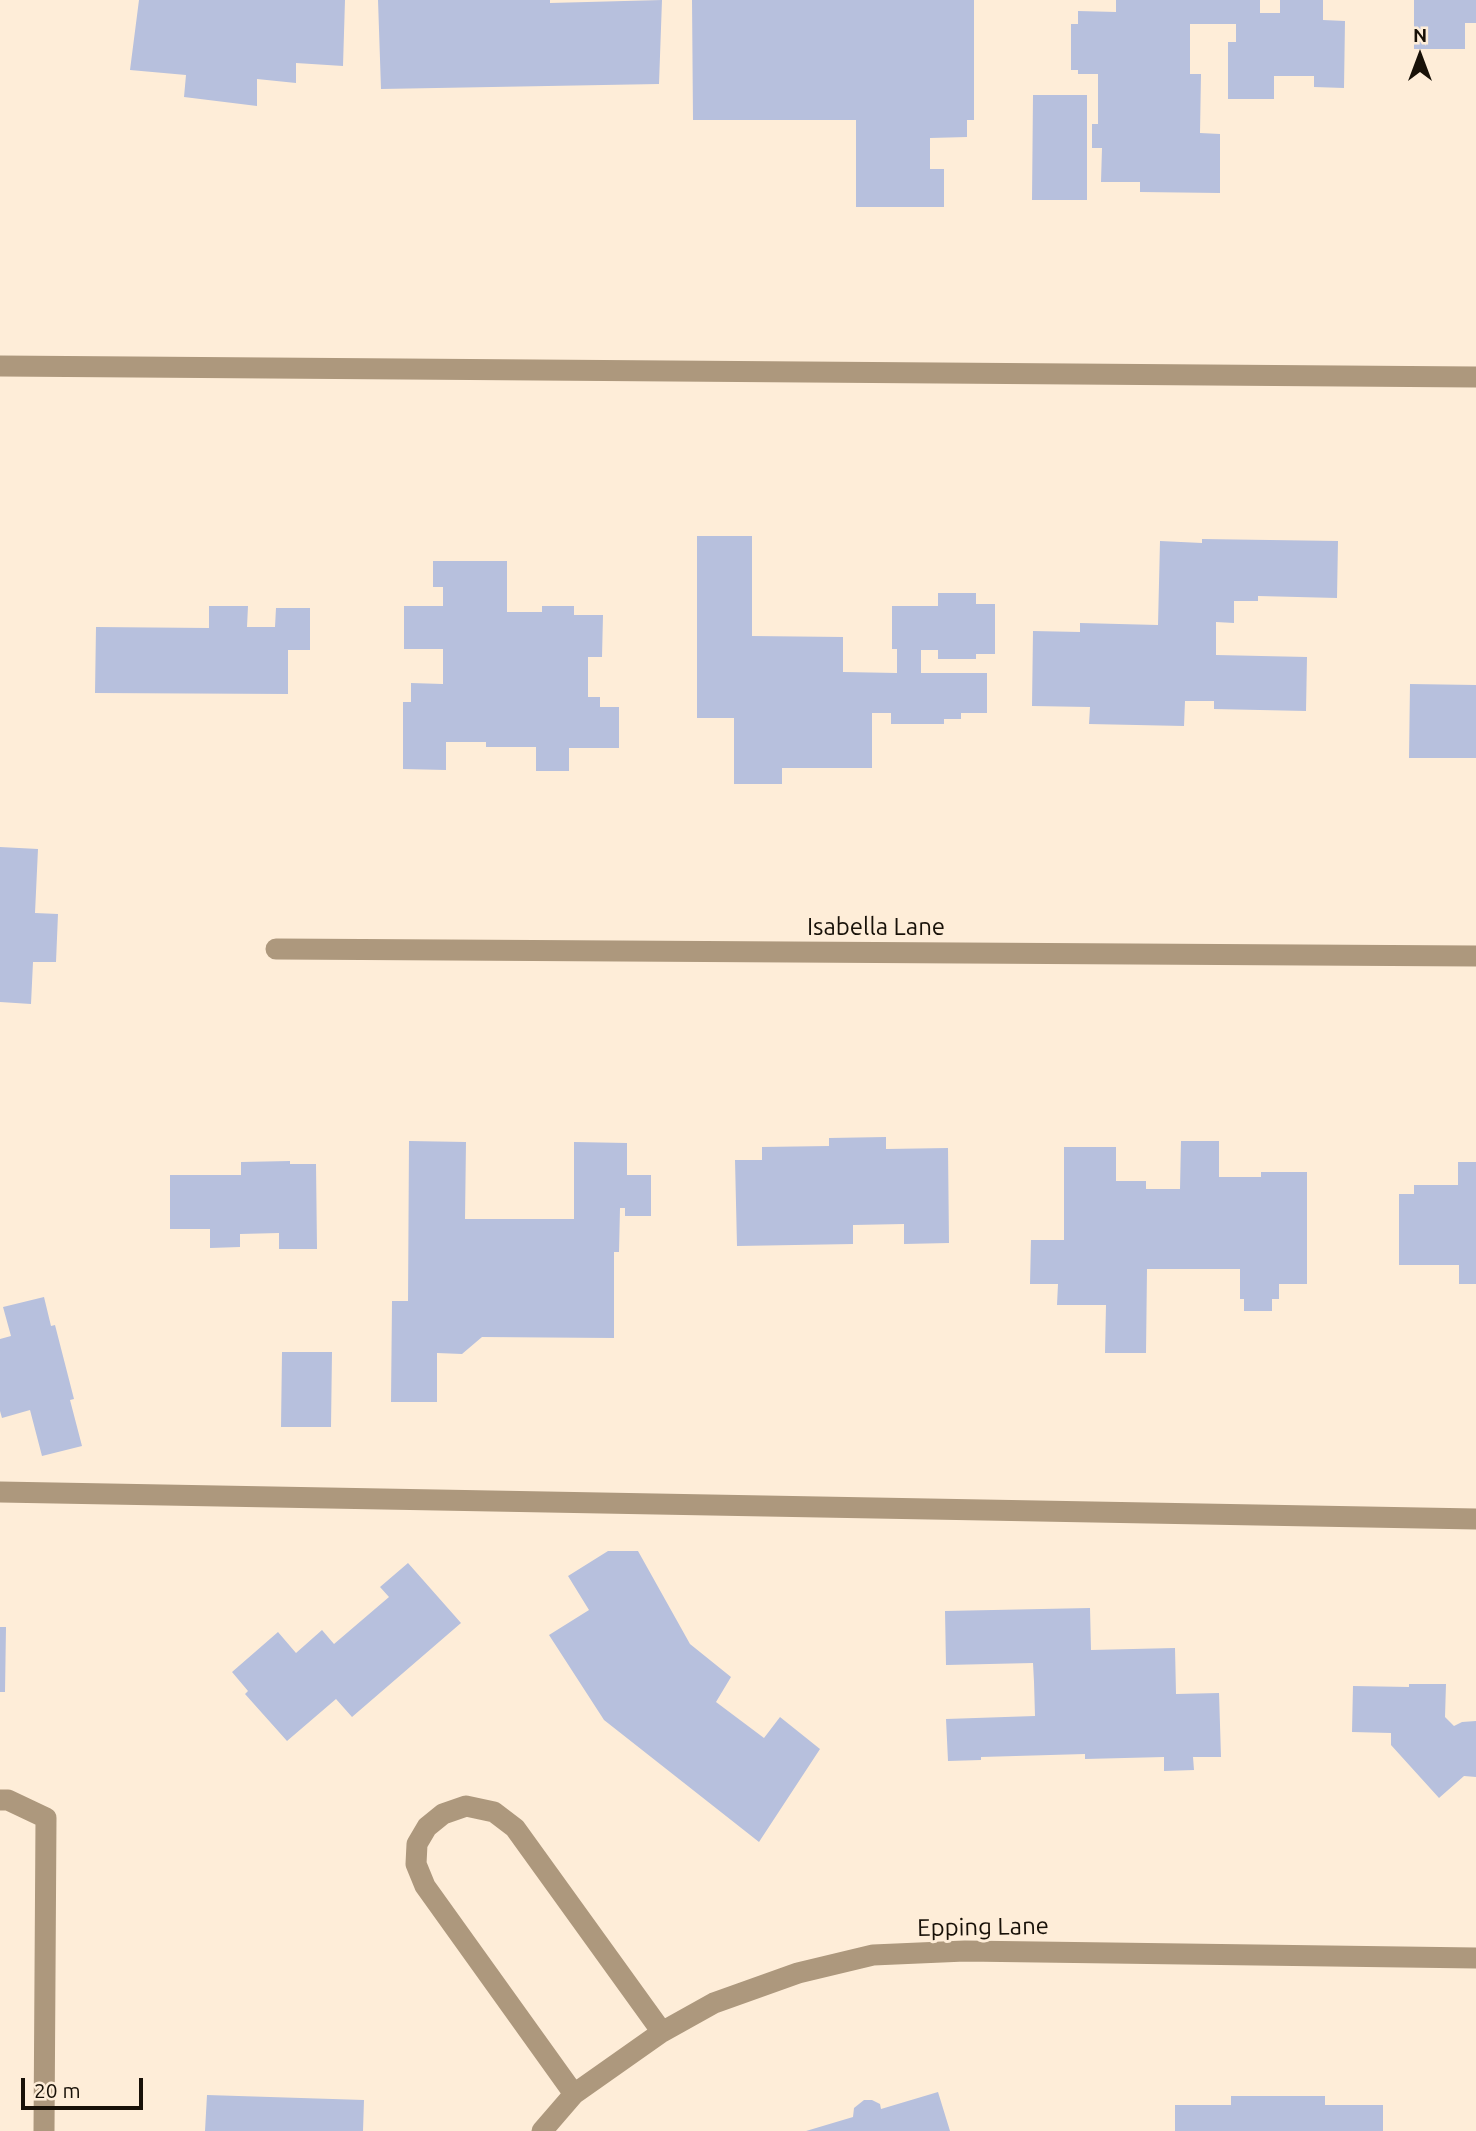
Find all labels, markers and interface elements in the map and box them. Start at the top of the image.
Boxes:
north arrow [1385,21,1455,91]
text: N [1413,24,1427,46]
street label: Isabella Lane [807,913,945,941]
street label: Epping Lane [917,1911,1049,1943]
scale bar [24,2064,147,2108]
text: 20 m [34,2078,81,2102]

